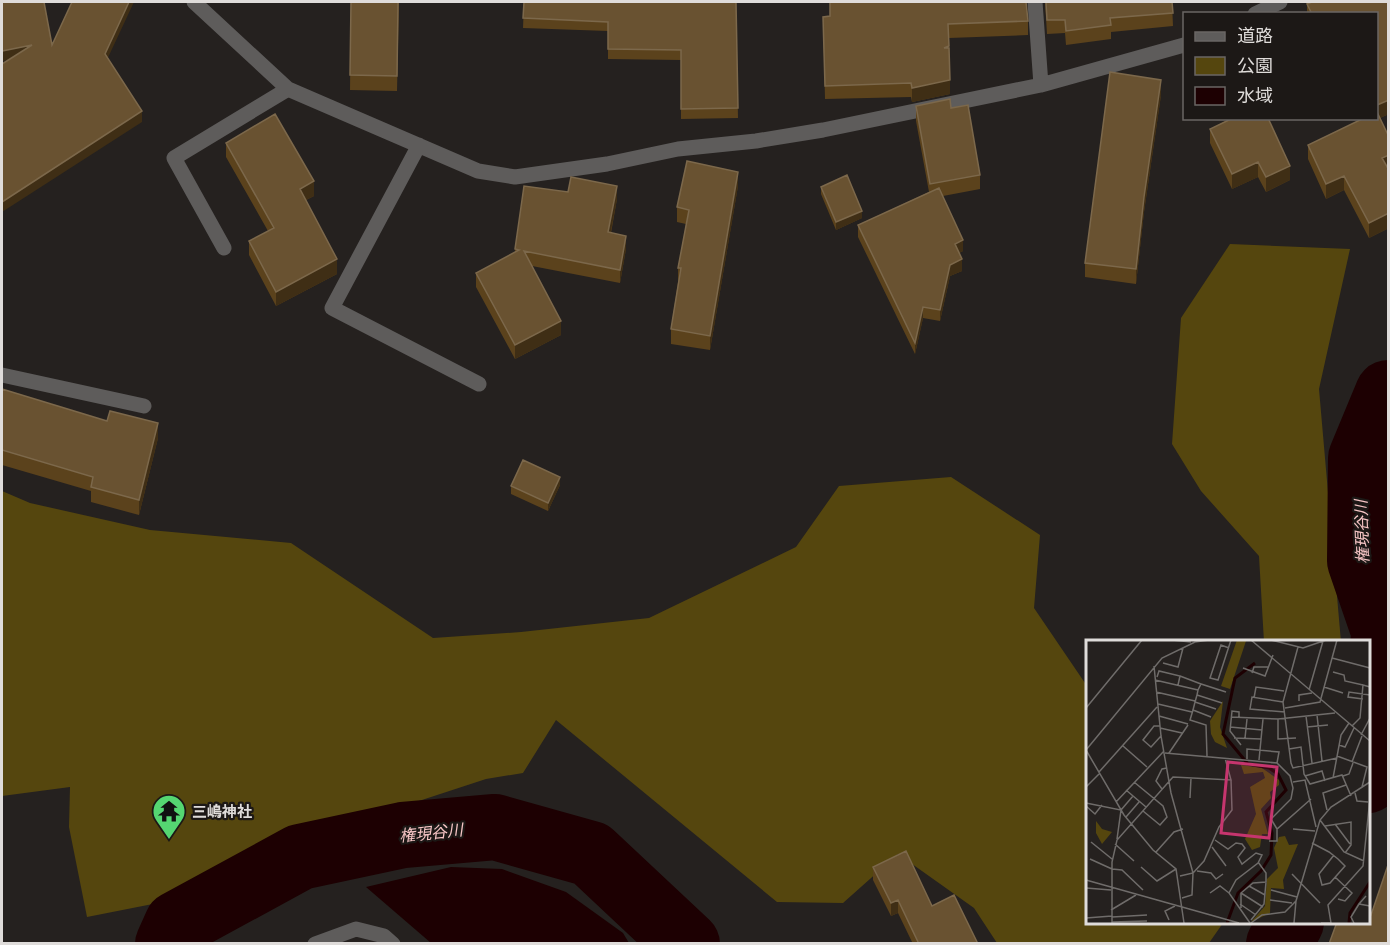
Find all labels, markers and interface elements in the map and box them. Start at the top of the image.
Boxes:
legend [1183,12,1378,120]
text: 道路 [1237,23,1273,48]
text: 公園 [1237,53,1273,78]
text: 水域 [1237,83,1273,108]
water label: 権現谷川 [1349,498,1375,564]
inset map [1086,640,1369,924]
temple icon: 三嶋神社 [151,793,187,840]
place label: 三嶋神社 [192,801,252,822]
water label: 権現谷川 [398,818,466,848]

